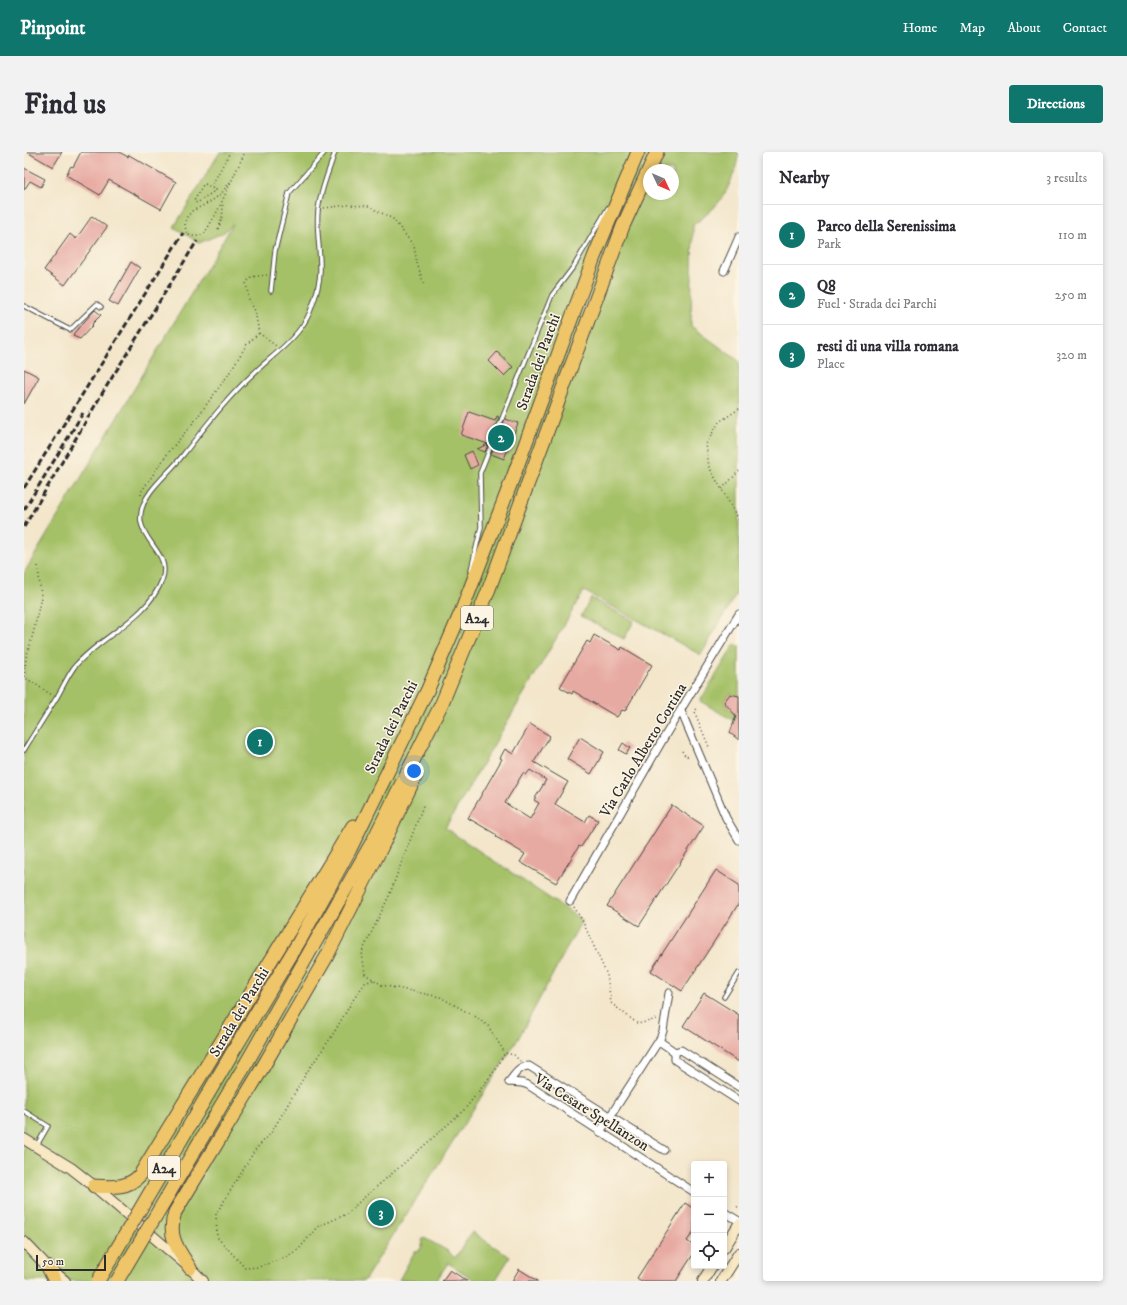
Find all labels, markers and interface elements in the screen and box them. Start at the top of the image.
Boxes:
text: Pinpoint [20,17,85,40]
text: Home [903,19,937,37]
text: Map [959,19,985,37]
text: About [1007,19,1041,37]
text: Contact [1063,19,1107,37]
button: Directions [1009,85,1103,123]
text: Find us [24,87,106,122]
north arrow [643,164,679,200]
text: Nearby [779,167,829,189]
text: 3 results [1046,170,1087,186]
text: Parco della Serenissima [817,217,956,236]
text: 1 [790,227,794,243]
text: 110 m [1058,227,1087,243]
text: Park [817,236,841,252]
text: Q8 [817,277,836,296]
text: 2 [789,287,795,303]
text: 250 m [1055,287,1087,303]
text: Fuel · Strada dei Parchi [817,296,937,312]
street label: Strada dei Parchi [512,311,565,413]
text: resti di una villa romana [817,337,959,356]
text: 3 [790,347,794,363]
text: 320 m [1056,347,1087,363]
text: Place [817,356,845,372]
pin: 2 [488,423,514,453]
road number: A24 [461,606,493,630]
street label: Strada dei Parchi [361,677,422,777]
street label: Via Carlo Alberto Cortina [595,679,691,822]
pin: 1 [247,727,273,757]
your location [404,761,424,781]
street label: Strada dei Parchi [205,964,274,1061]
street label: Via Cesare Spellanzon [530,1069,653,1156]
road number: A24 [148,1156,180,1180]
map controls [691,1161,727,1269]
button: + [691,1161,727,1197]
button: − [691,1197,727,1233]
pin: 3 [368,1198,394,1228]
button: locate [691,1233,727,1269]
scale bar [36,1253,106,1272]
text: 50 m [42,1255,64,1269]

